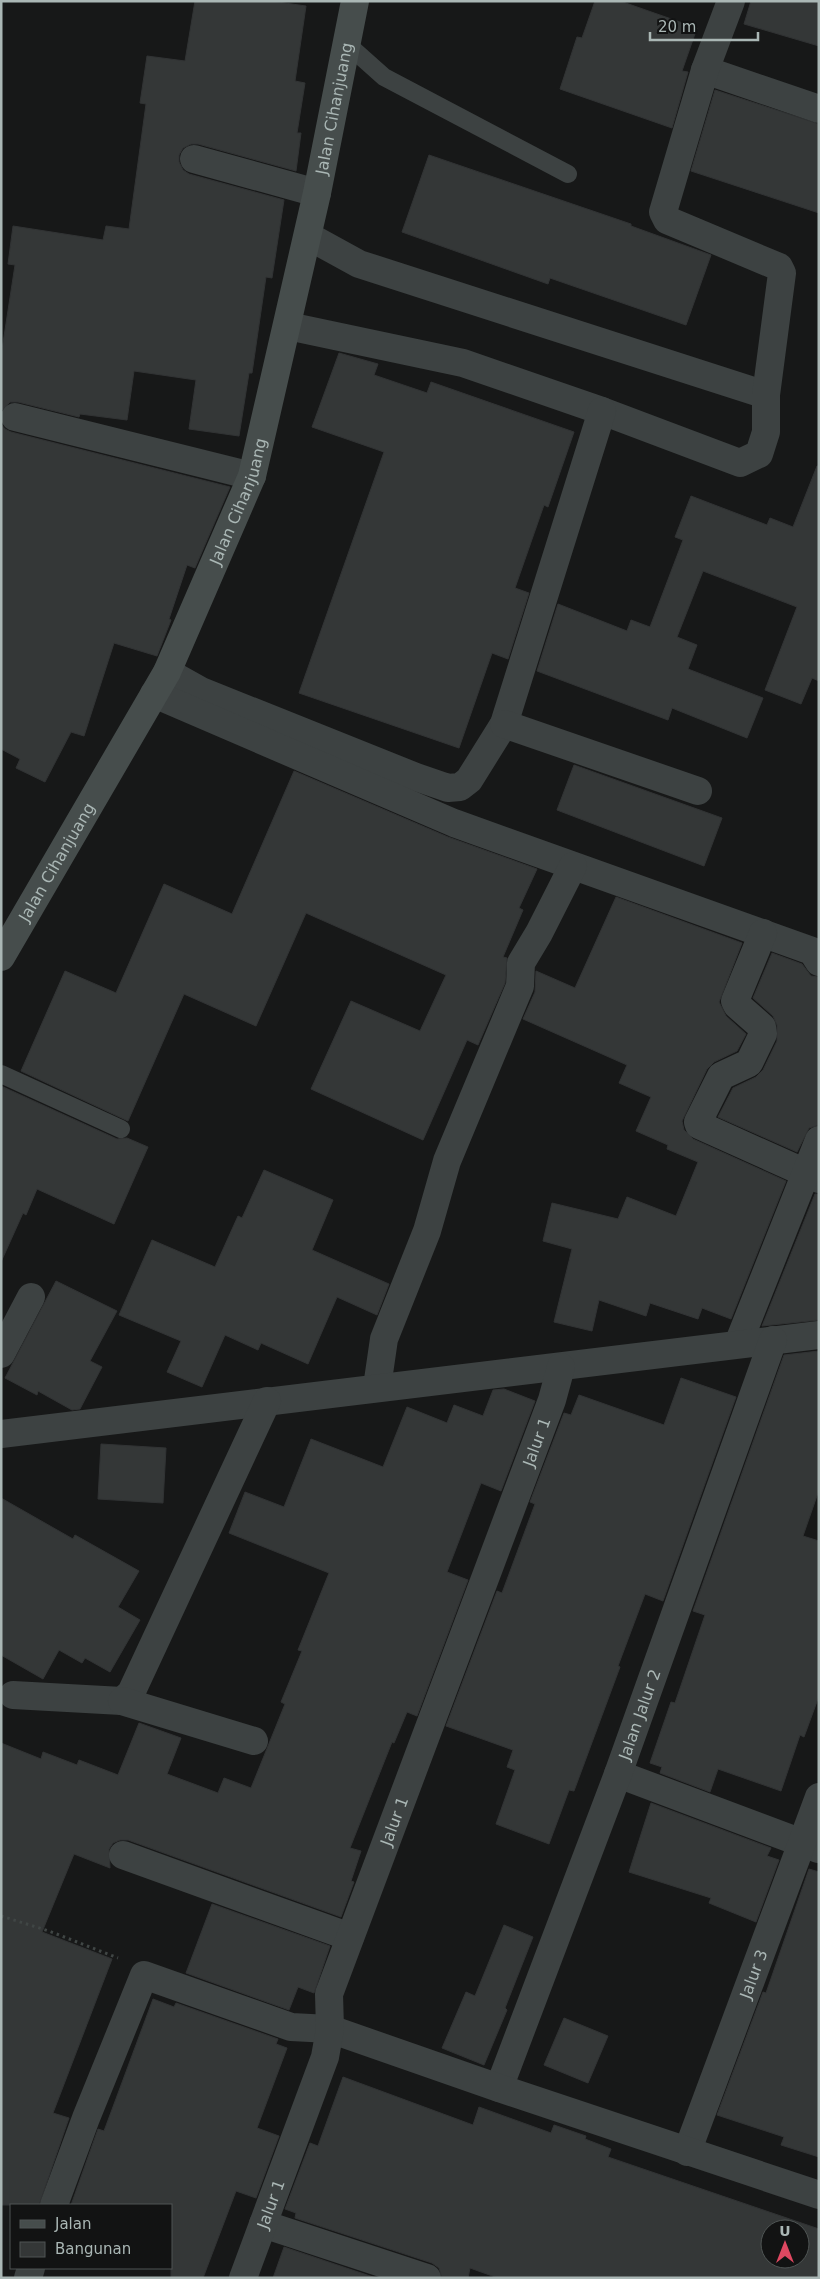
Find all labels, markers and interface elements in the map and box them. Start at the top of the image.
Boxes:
scale bar [650,10,758,42]
text: 20 m [658,18,696,36]
street label: Jalan Cihanjuang [311,41,356,177]
street label: Jalan Cihanjuang [205,436,270,568]
street label: Jalan Cihanjuang [14,799,98,926]
street label: Jalur 1 [518,1415,554,1470]
street label: Jalan Jalur 2 [614,1667,664,1763]
street label: Jalur 1 [376,1794,412,1849]
street label: Jalur 3 [735,1947,771,2002]
street label: Jalur 1 [252,2177,288,2232]
legend [10,2204,172,2269]
text: Jalan [54,2215,91,2233]
north arrow [760,2219,810,2269]
text: U [779,2223,791,2239]
text: Bangunan [55,2240,131,2258]

